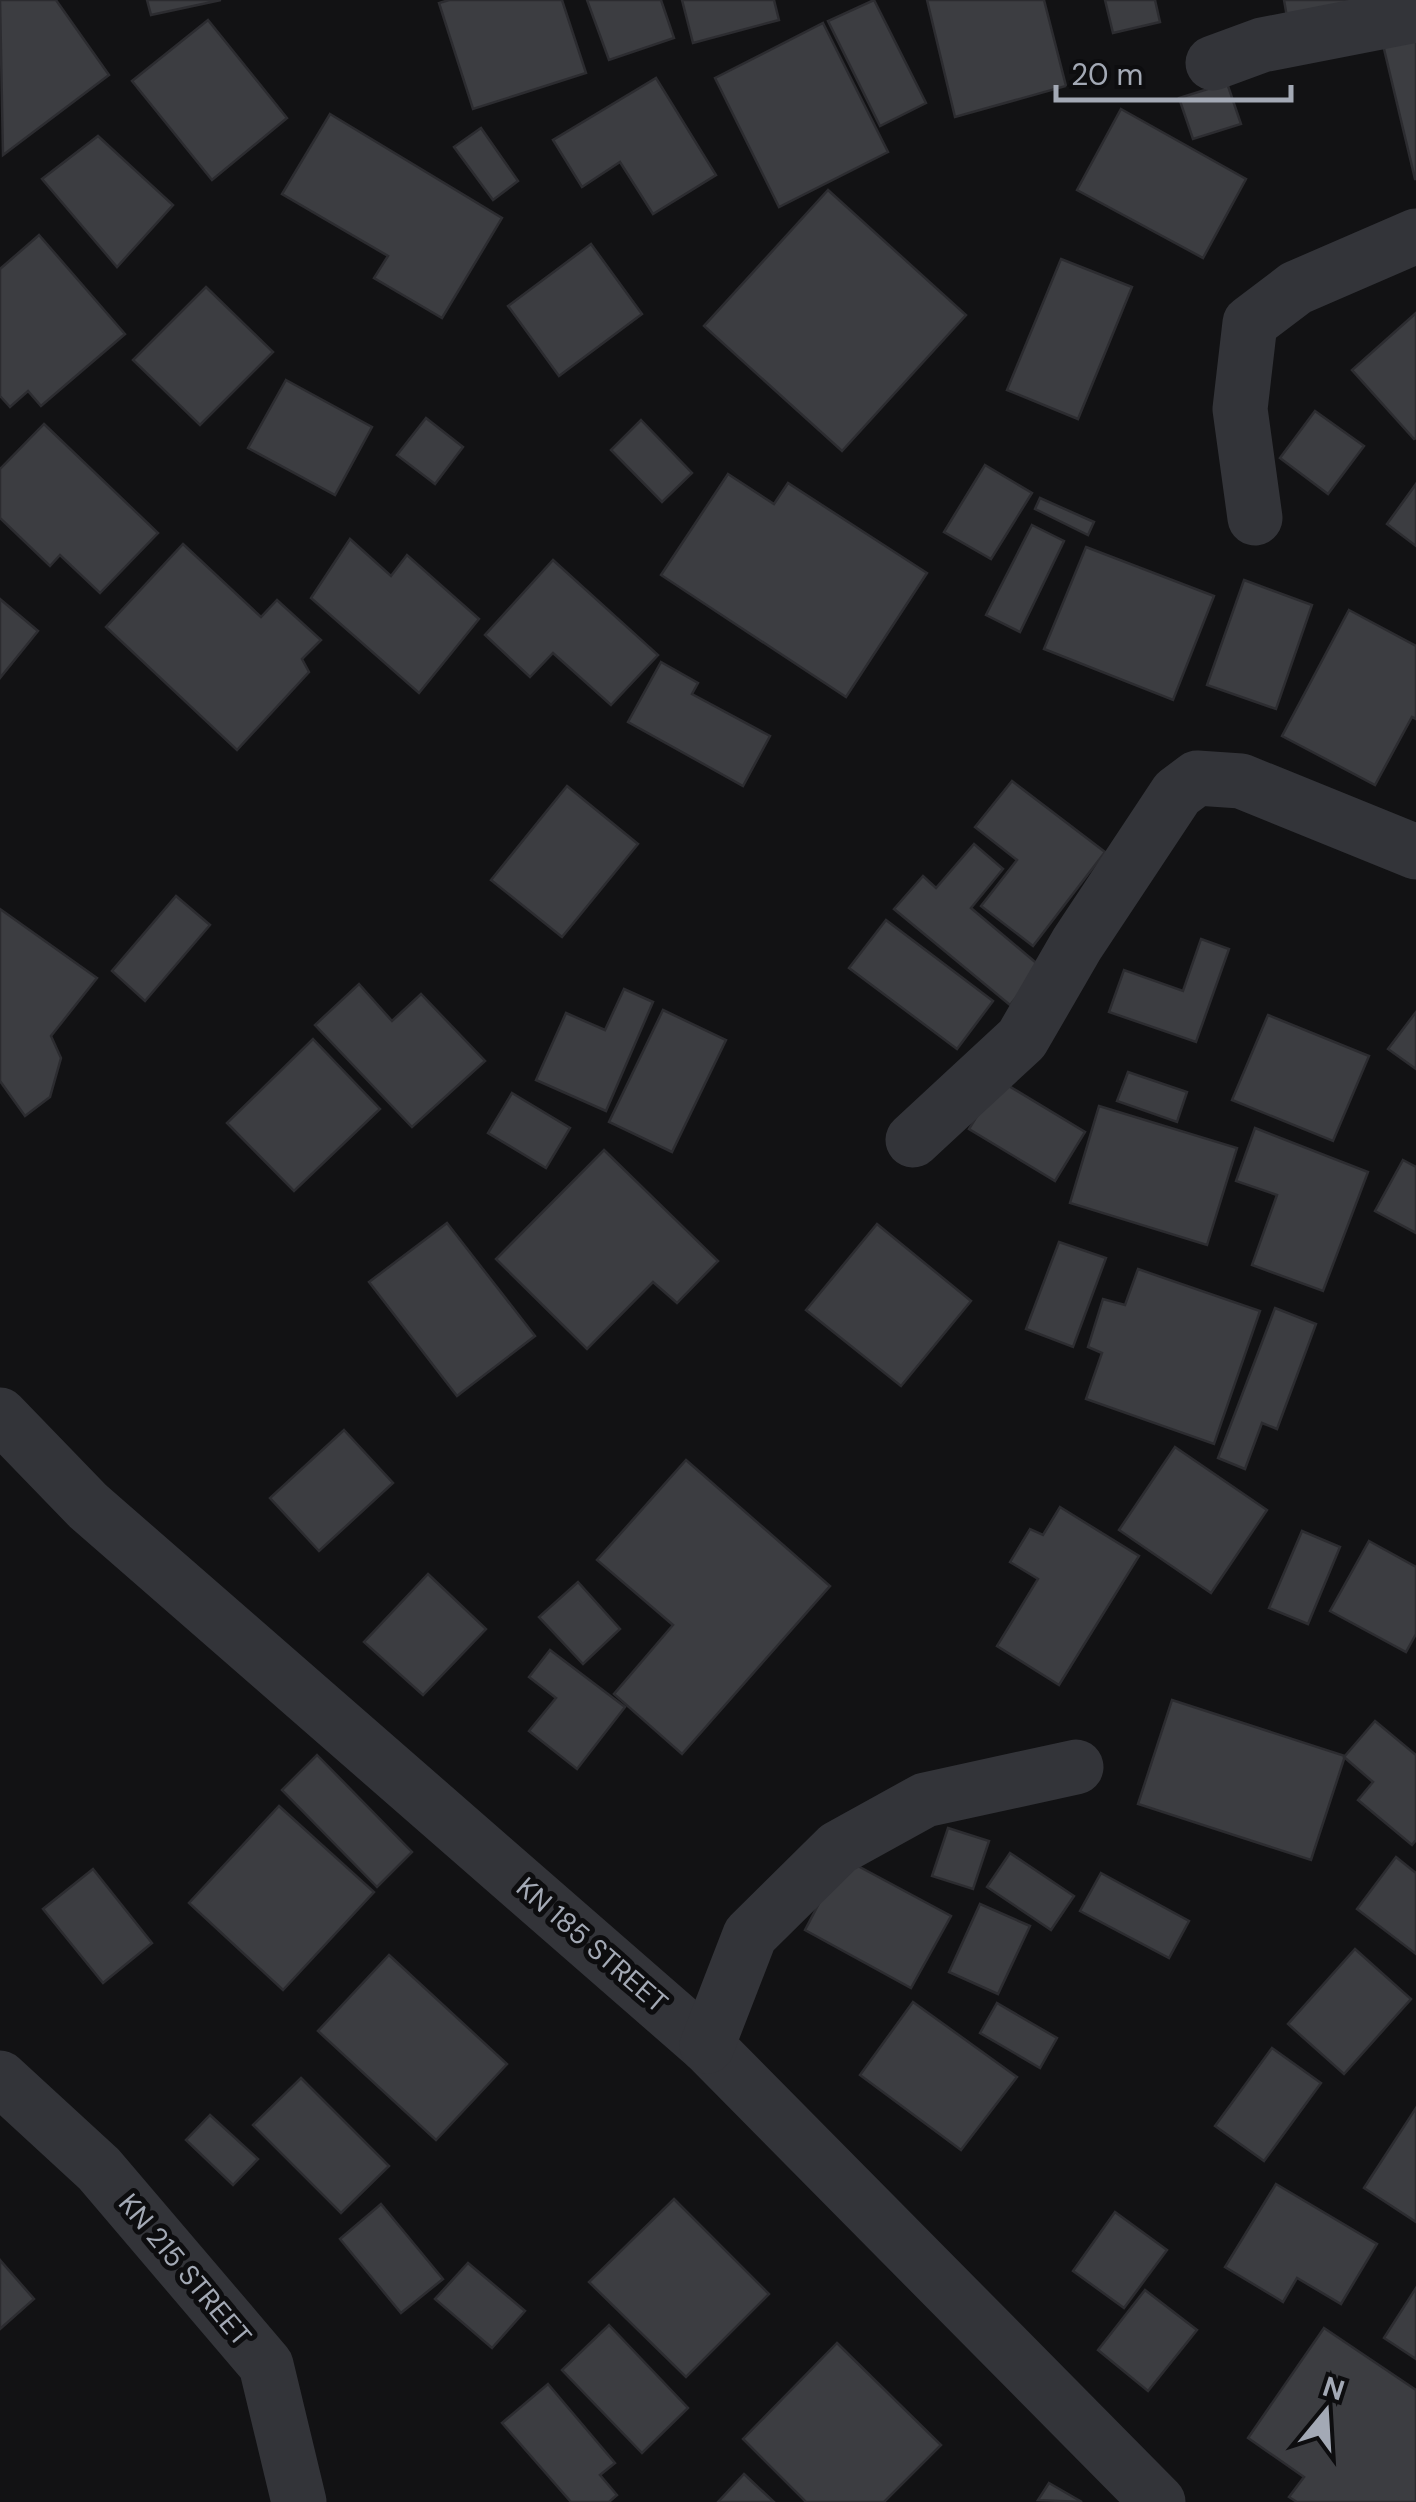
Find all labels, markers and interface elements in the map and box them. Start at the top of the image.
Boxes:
scale bar [1056,40,1291,102]
text: 20 m [1071,55,1143,94]
street label: KN 185 STREET [509,1869,675,2021]
street label: KN 215 STREET [110,2186,260,2354]
north arrow [1276,2362,1376,2462]
text: N [1318,2368,1349,2409]

